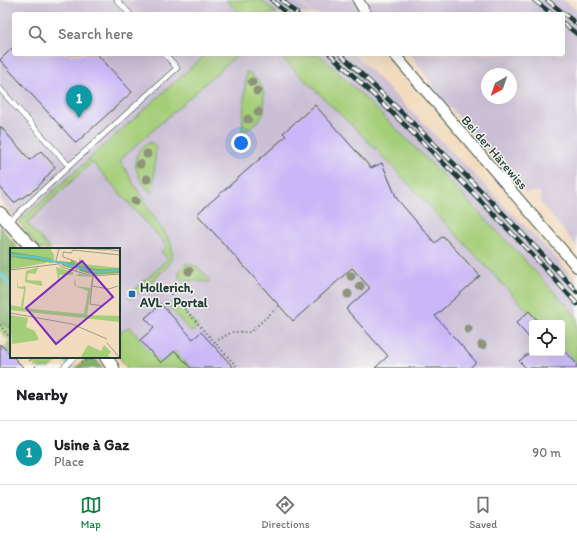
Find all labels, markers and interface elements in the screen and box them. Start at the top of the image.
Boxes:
search box [12,12,565,56]
icon: search [26,23,48,45]
text: Search here [58,25,133,43]
north arrow [481,68,517,104]
pin: 1 [66,85,92,118]
street label: Bei der Härewiss [458,112,531,192]
your location [231,133,251,153]
inset map [10,248,120,358]
place label: Hollerich, AVL - Portal [139,280,208,310]
marker: Hollerich, AVL - Portal [127,289,137,299]
map controls [529,320,565,356]
button: locate [529,320,565,356]
text: Nearby [16,384,68,404]
text: Usine à Gaz [54,436,129,454]
text: 1 [26,445,32,460]
text: 90 m [532,445,561,460]
text: Place [54,454,84,469]
tab: Map [80,494,102,531]
tab: Directions [261,494,310,531]
tab: Saved [469,494,497,531]

